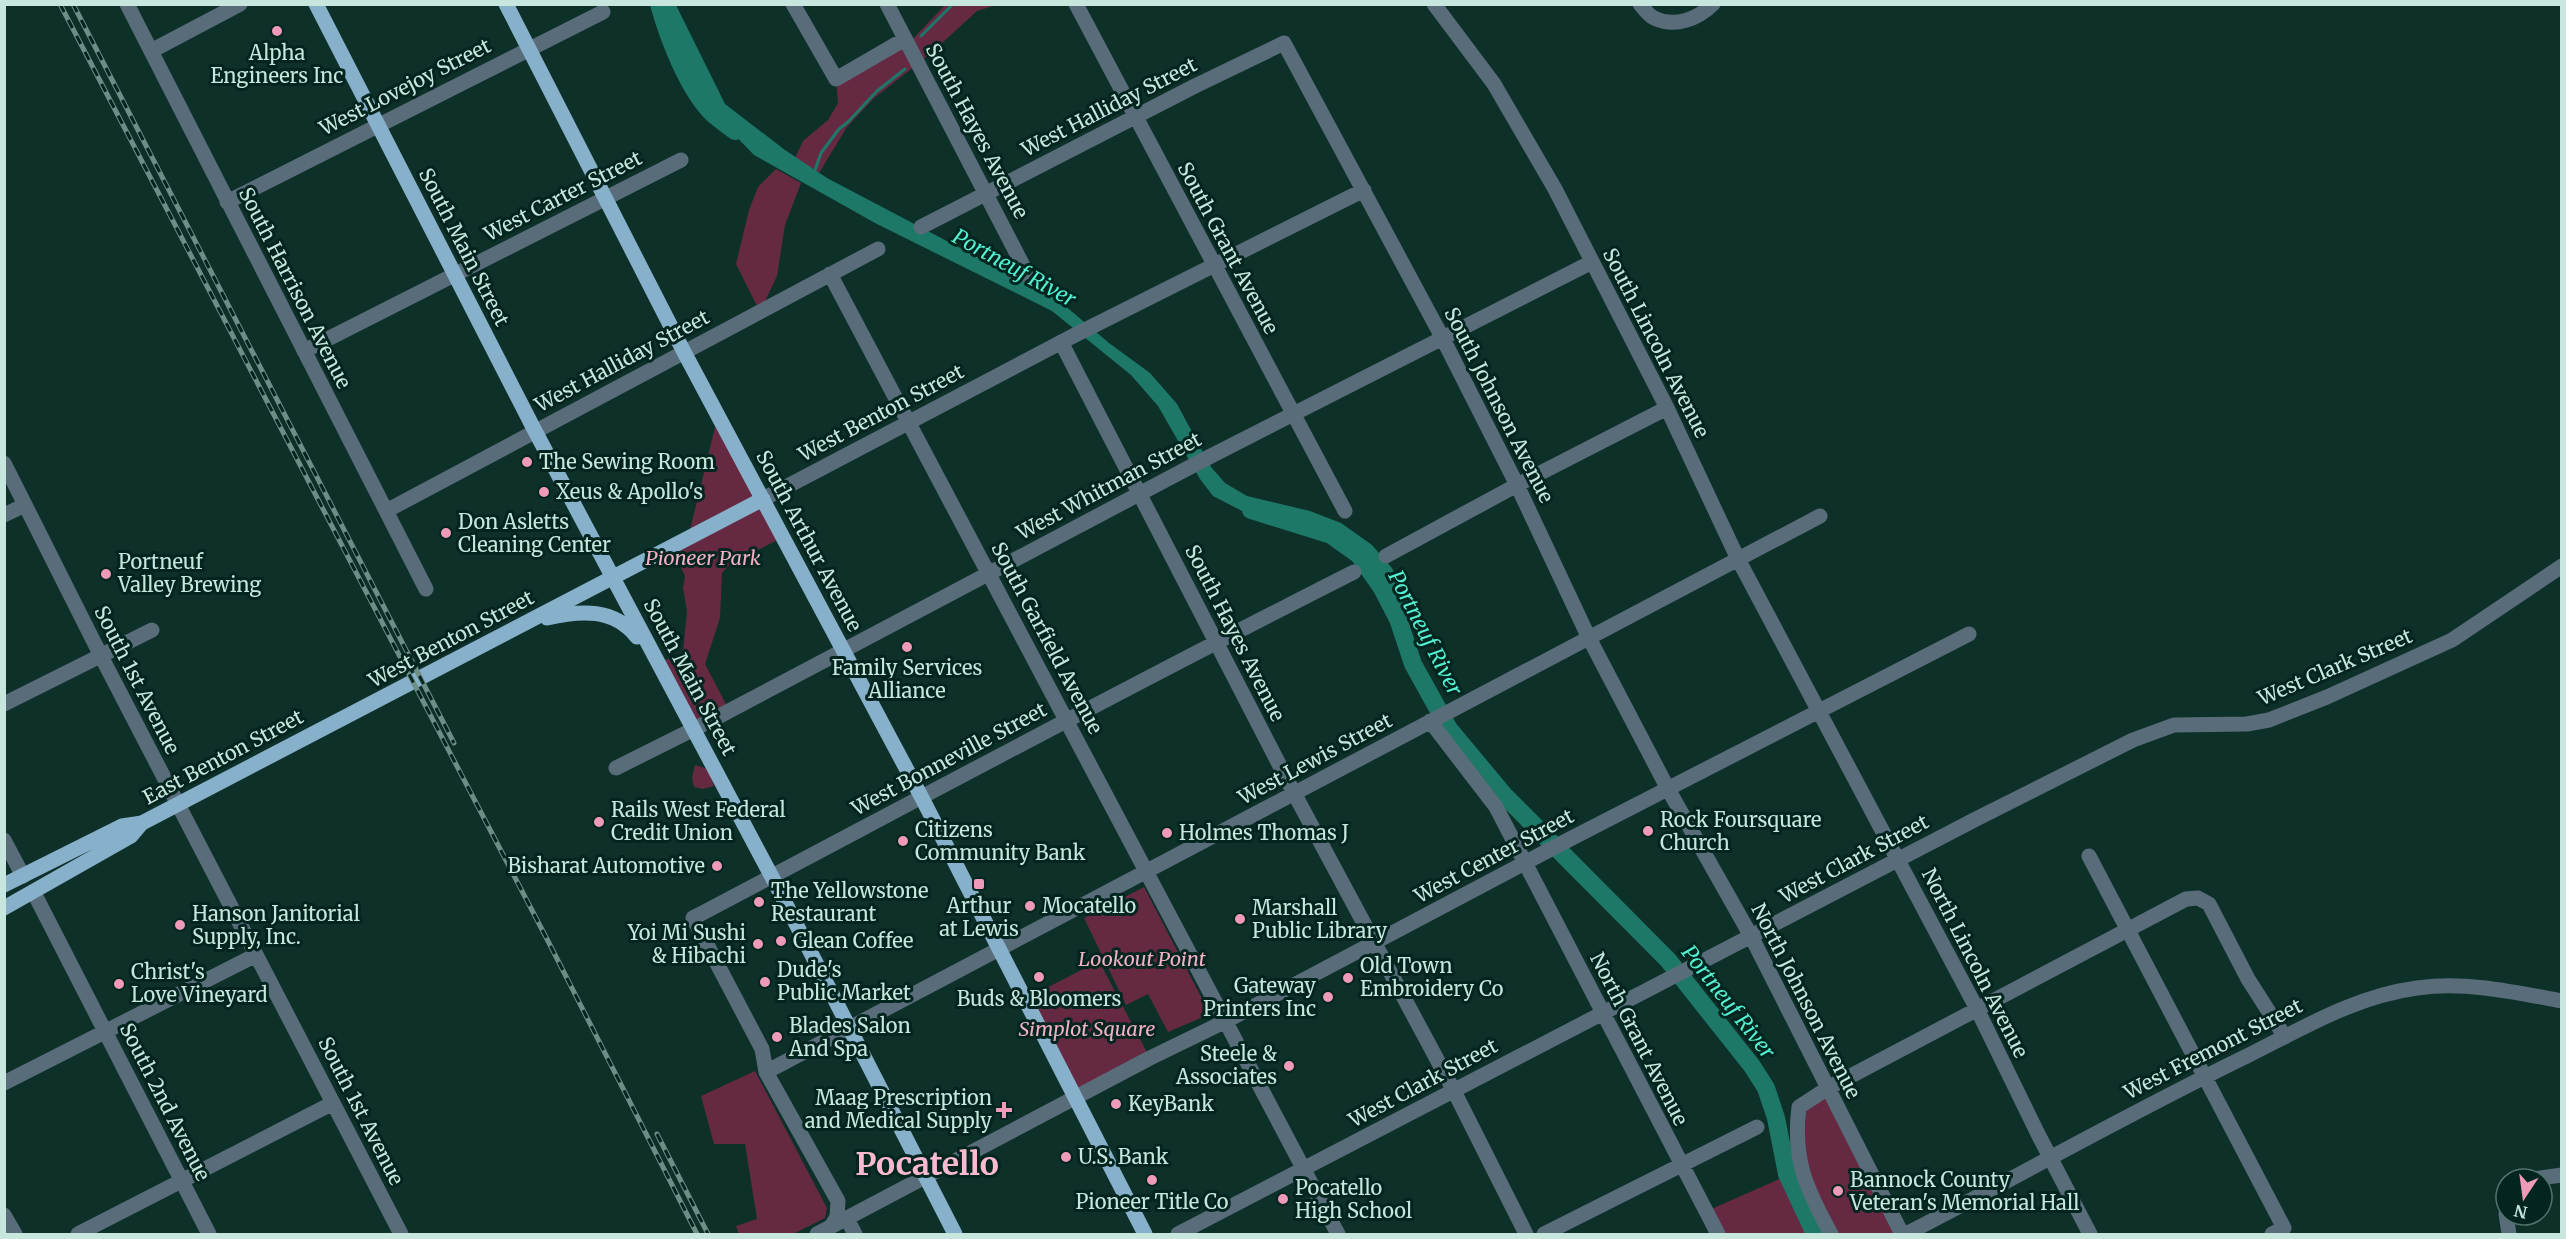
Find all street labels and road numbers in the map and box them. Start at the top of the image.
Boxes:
street label: West Lovejoy Street [314,32,495,141]
street label: South Hayes Avenue [921,39,1034,223]
street label: West Halliday Street [1016,51,1201,162]
street label: West Carter Street [479,145,646,247]
street label: South Grant Avenue [1173,158,1284,338]
street label: South Main Street [414,164,515,330]
street label: South Harrison Avenue [234,183,357,393]
street label: South Lincoln Avenue [1598,244,1715,442]
street label: South Johnson Avenue [1439,303,1560,507]
street label: West Halliday Street [529,304,713,418]
street label: West Benton Street [793,358,968,467]
street label: West Whitman Street [1011,426,1206,545]
street label: South Arthur Avenue [751,446,868,636]
street label: South Garfield Avenue [986,538,1109,738]
street label: South Hayes Avenue [1180,540,1291,725]
street label: West Benton Street [363,584,538,693]
street label: South Main Street [639,594,742,760]
street label: South 1st Avenue [89,601,186,758]
street label: West Clark Street [2253,623,2416,711]
street label: West Bonneville Street [846,696,1051,821]
street label: East Benton Street [138,704,307,809]
street label: West Lewis Street [1233,707,1396,810]
street label: West Center Street [1409,803,1578,909]
street label: West Clark Street [1774,809,1933,909]
street label: North Lincoln Avenue [1917,864,2034,1062]
street label: North Johnson Avenue [1746,899,1867,1103]
street label: North Grant Avenue [1585,948,1694,1129]
street label: West Fremont Street [2119,993,2306,1105]
street label: South 2nd Avenue [115,1019,216,1185]
street label: South 1st Avenue [313,1032,410,1189]
street label: West Clark Street [1343,1033,1502,1133]

